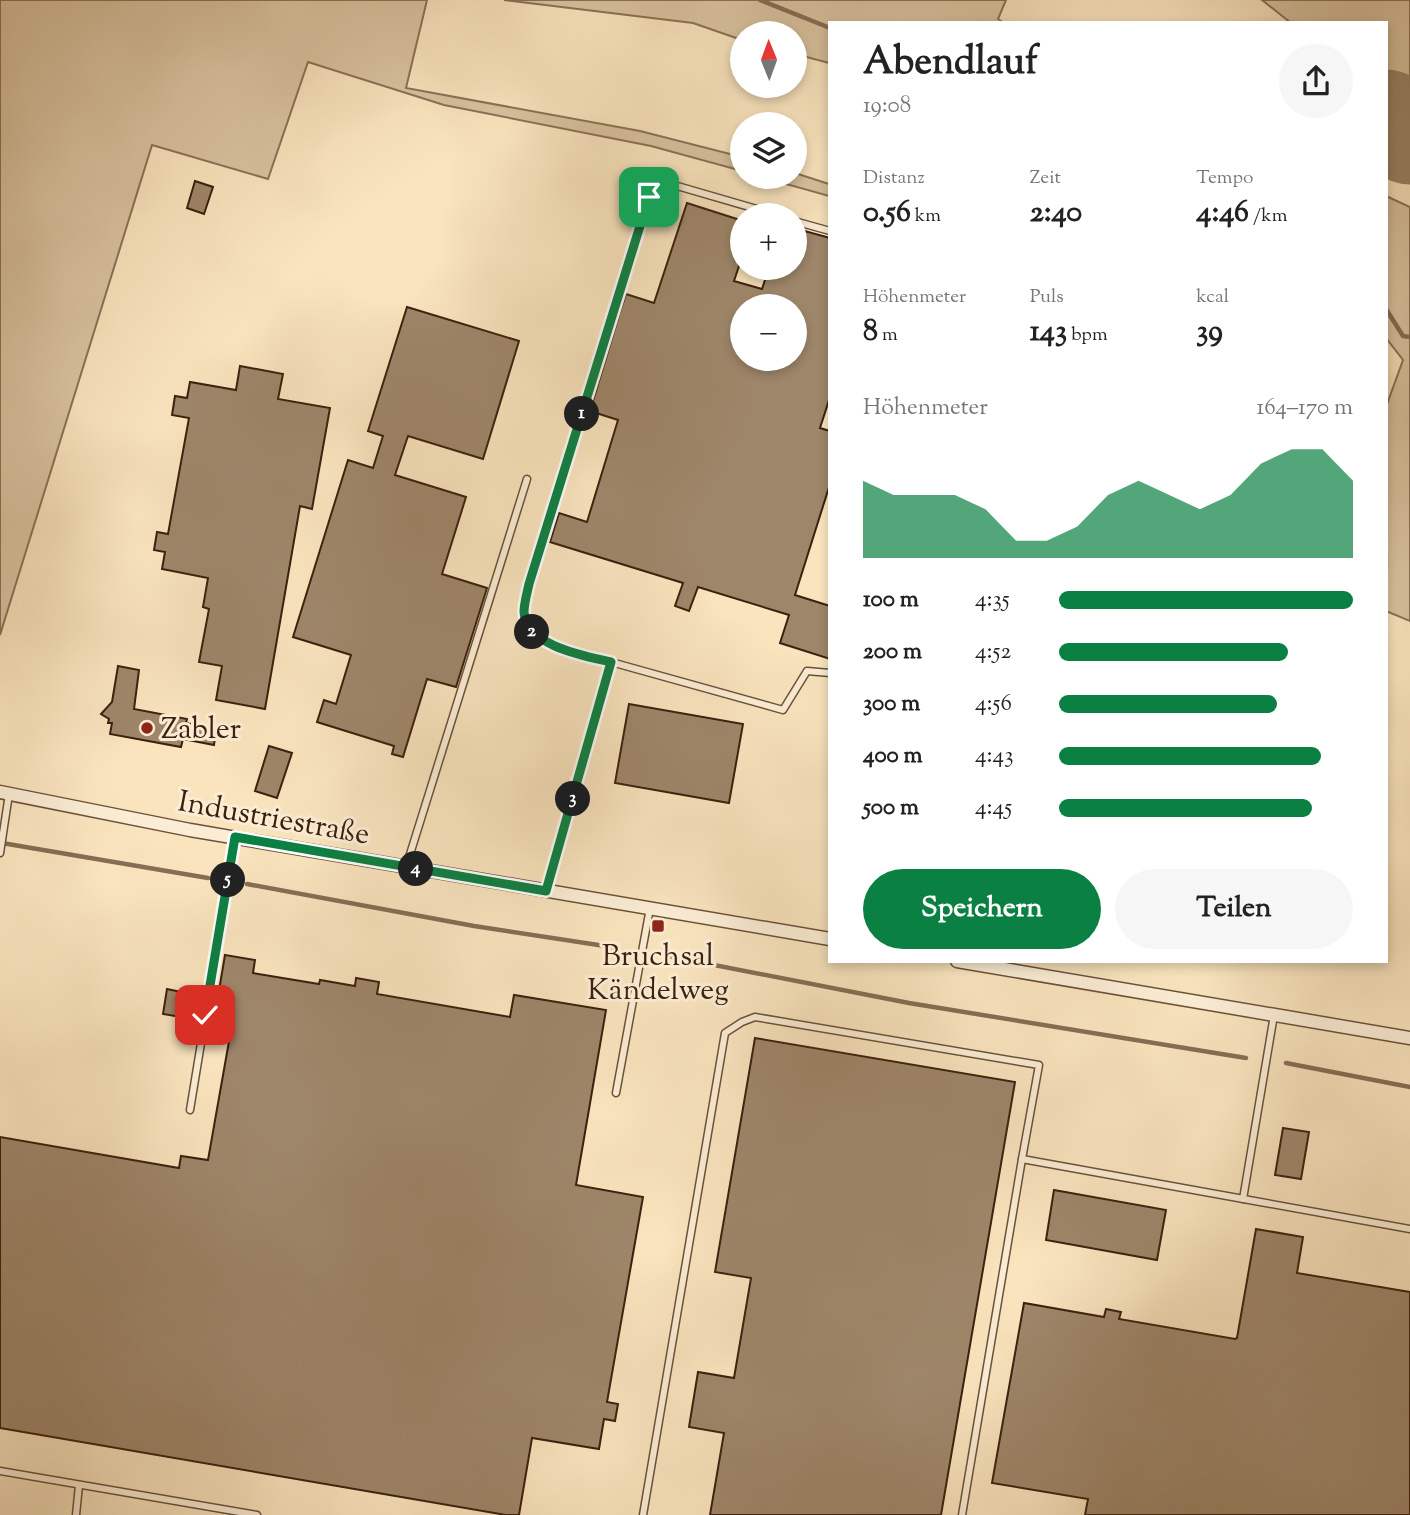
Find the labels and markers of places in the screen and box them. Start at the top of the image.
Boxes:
pin [619,167,679,227]
pin: 1 [564,396,600,432]
pin: 2 [514,614,550,650]
place label: Zabler [161,709,241,752]
marker: Zabler [139,720,155,736]
pin: 3 [556,782,590,816]
pin: 4 [398,852,434,886]
pin: 5 [210,862,246,898]
marker: Bruchsal Kändelweg [650,918,666,934]
place label: Bruchsal Kändelweg [587,936,729,1013]
pin [175,985,235,1045]

